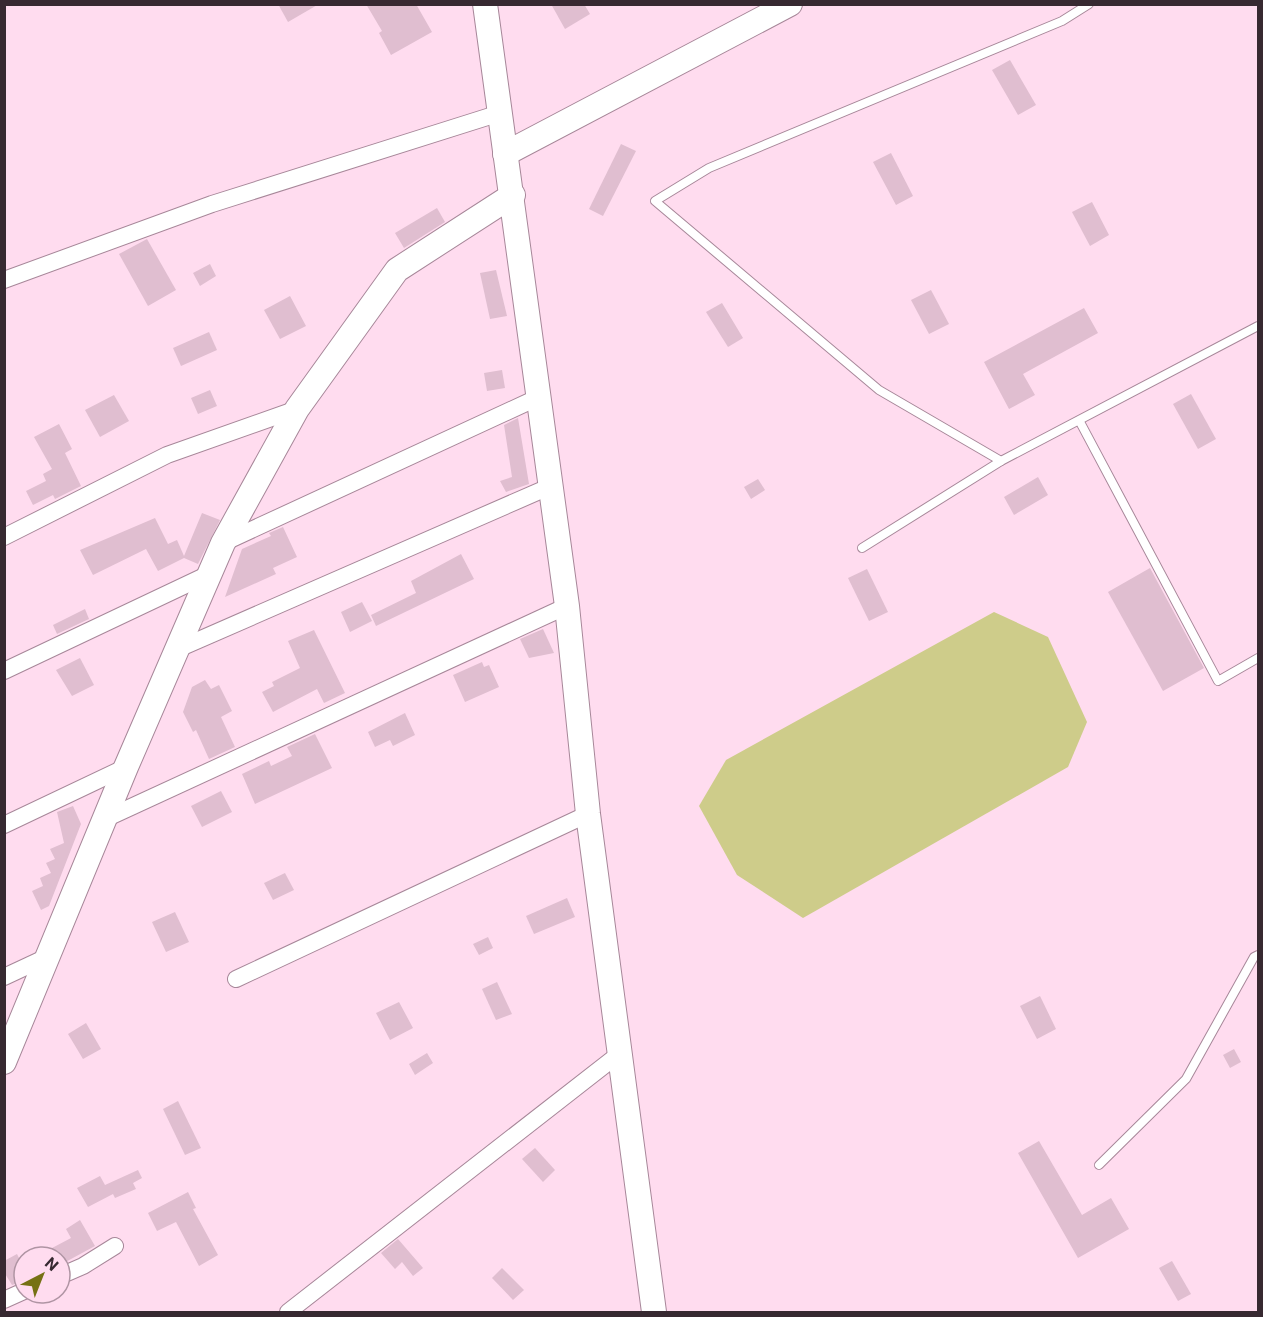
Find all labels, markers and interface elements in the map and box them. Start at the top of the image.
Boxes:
north arrow [12,1245,72,1305]
text: N [41,1253,62,1275]

